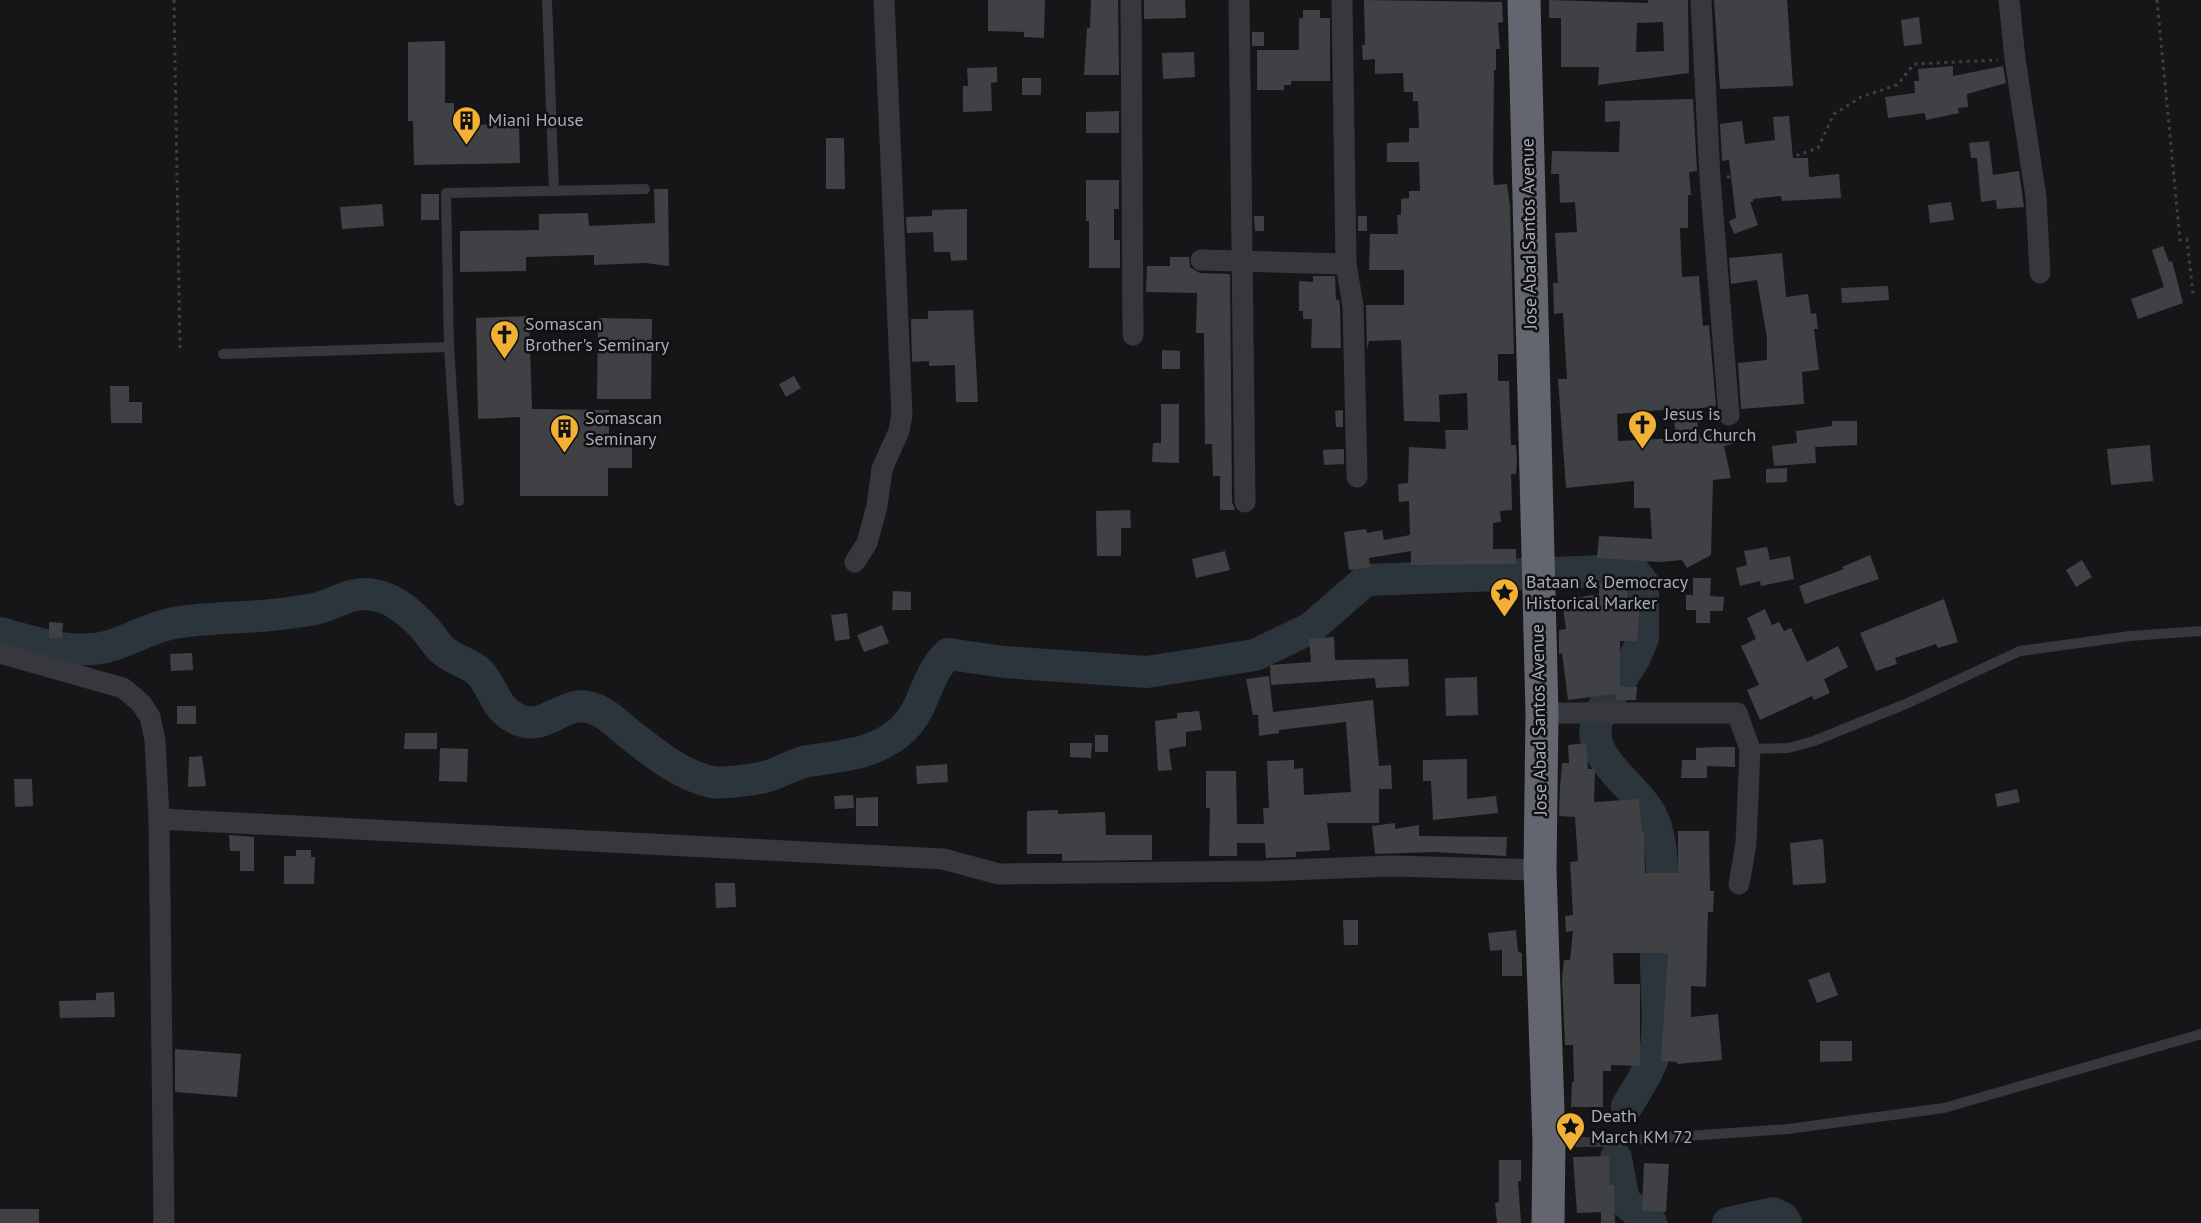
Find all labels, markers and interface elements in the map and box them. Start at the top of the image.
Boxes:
building icon: Miani House [451,104,483,146]
place label: Miani House [488,108,584,131]
street label: Jose Abad Santos Avenue [1515,138,1542,331]
place label: Somascan Brother's Seminary [525,312,670,356]
church icon: Somascan Brother's Seminary [488,318,520,360]
place label: Jesus is Lord Church [1663,402,1756,446]
place label: Somascan Seminary [585,406,662,450]
church icon: Jesus is Lord Church [1627,408,1659,450]
building icon: Somascan Seminary [548,412,580,454]
place label: Bataan & Democracy Historical Marker [1526,570,1689,614]
place icon: Bataan & Democracy Historical Marker [1489,576,1521,618]
street label: Jose Abad Santos Avenue [1525,624,1552,817]
place label: Death March KM 72 [1591,1104,1693,1148]
place icon: Death March KM 72 [1554,1110,1586,1152]

